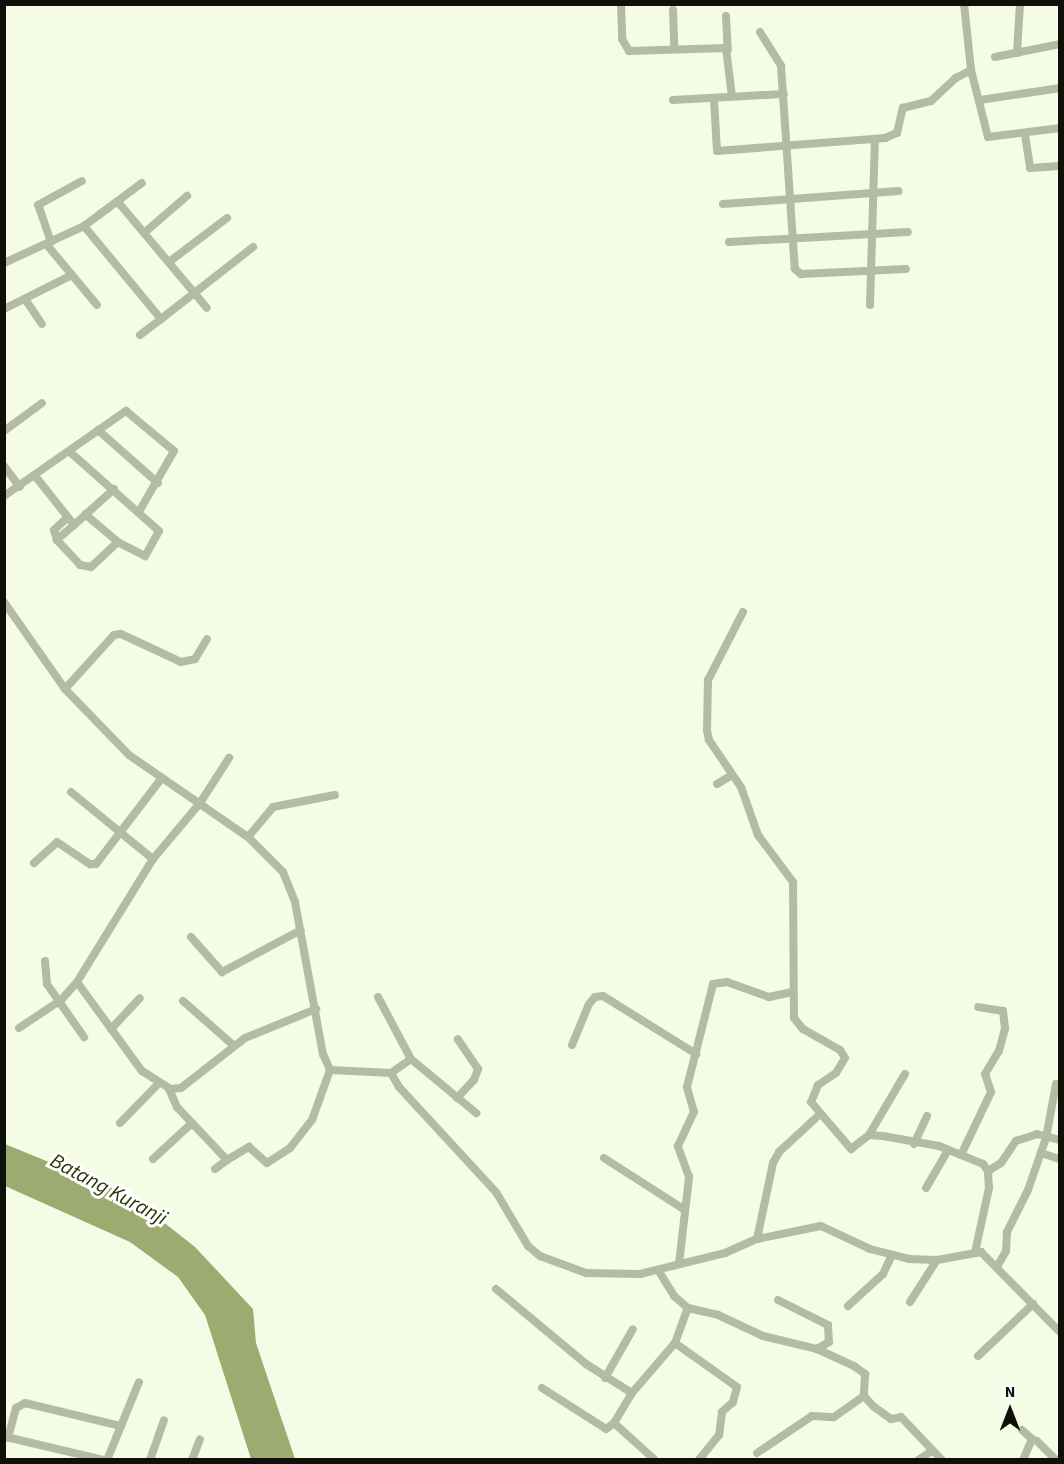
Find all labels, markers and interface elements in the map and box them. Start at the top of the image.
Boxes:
water label: Batang Kuranji [46,1148,172,1230]
north arrow [980,1380,1040,1440]
text: N [1005,1381,1015,1403]

